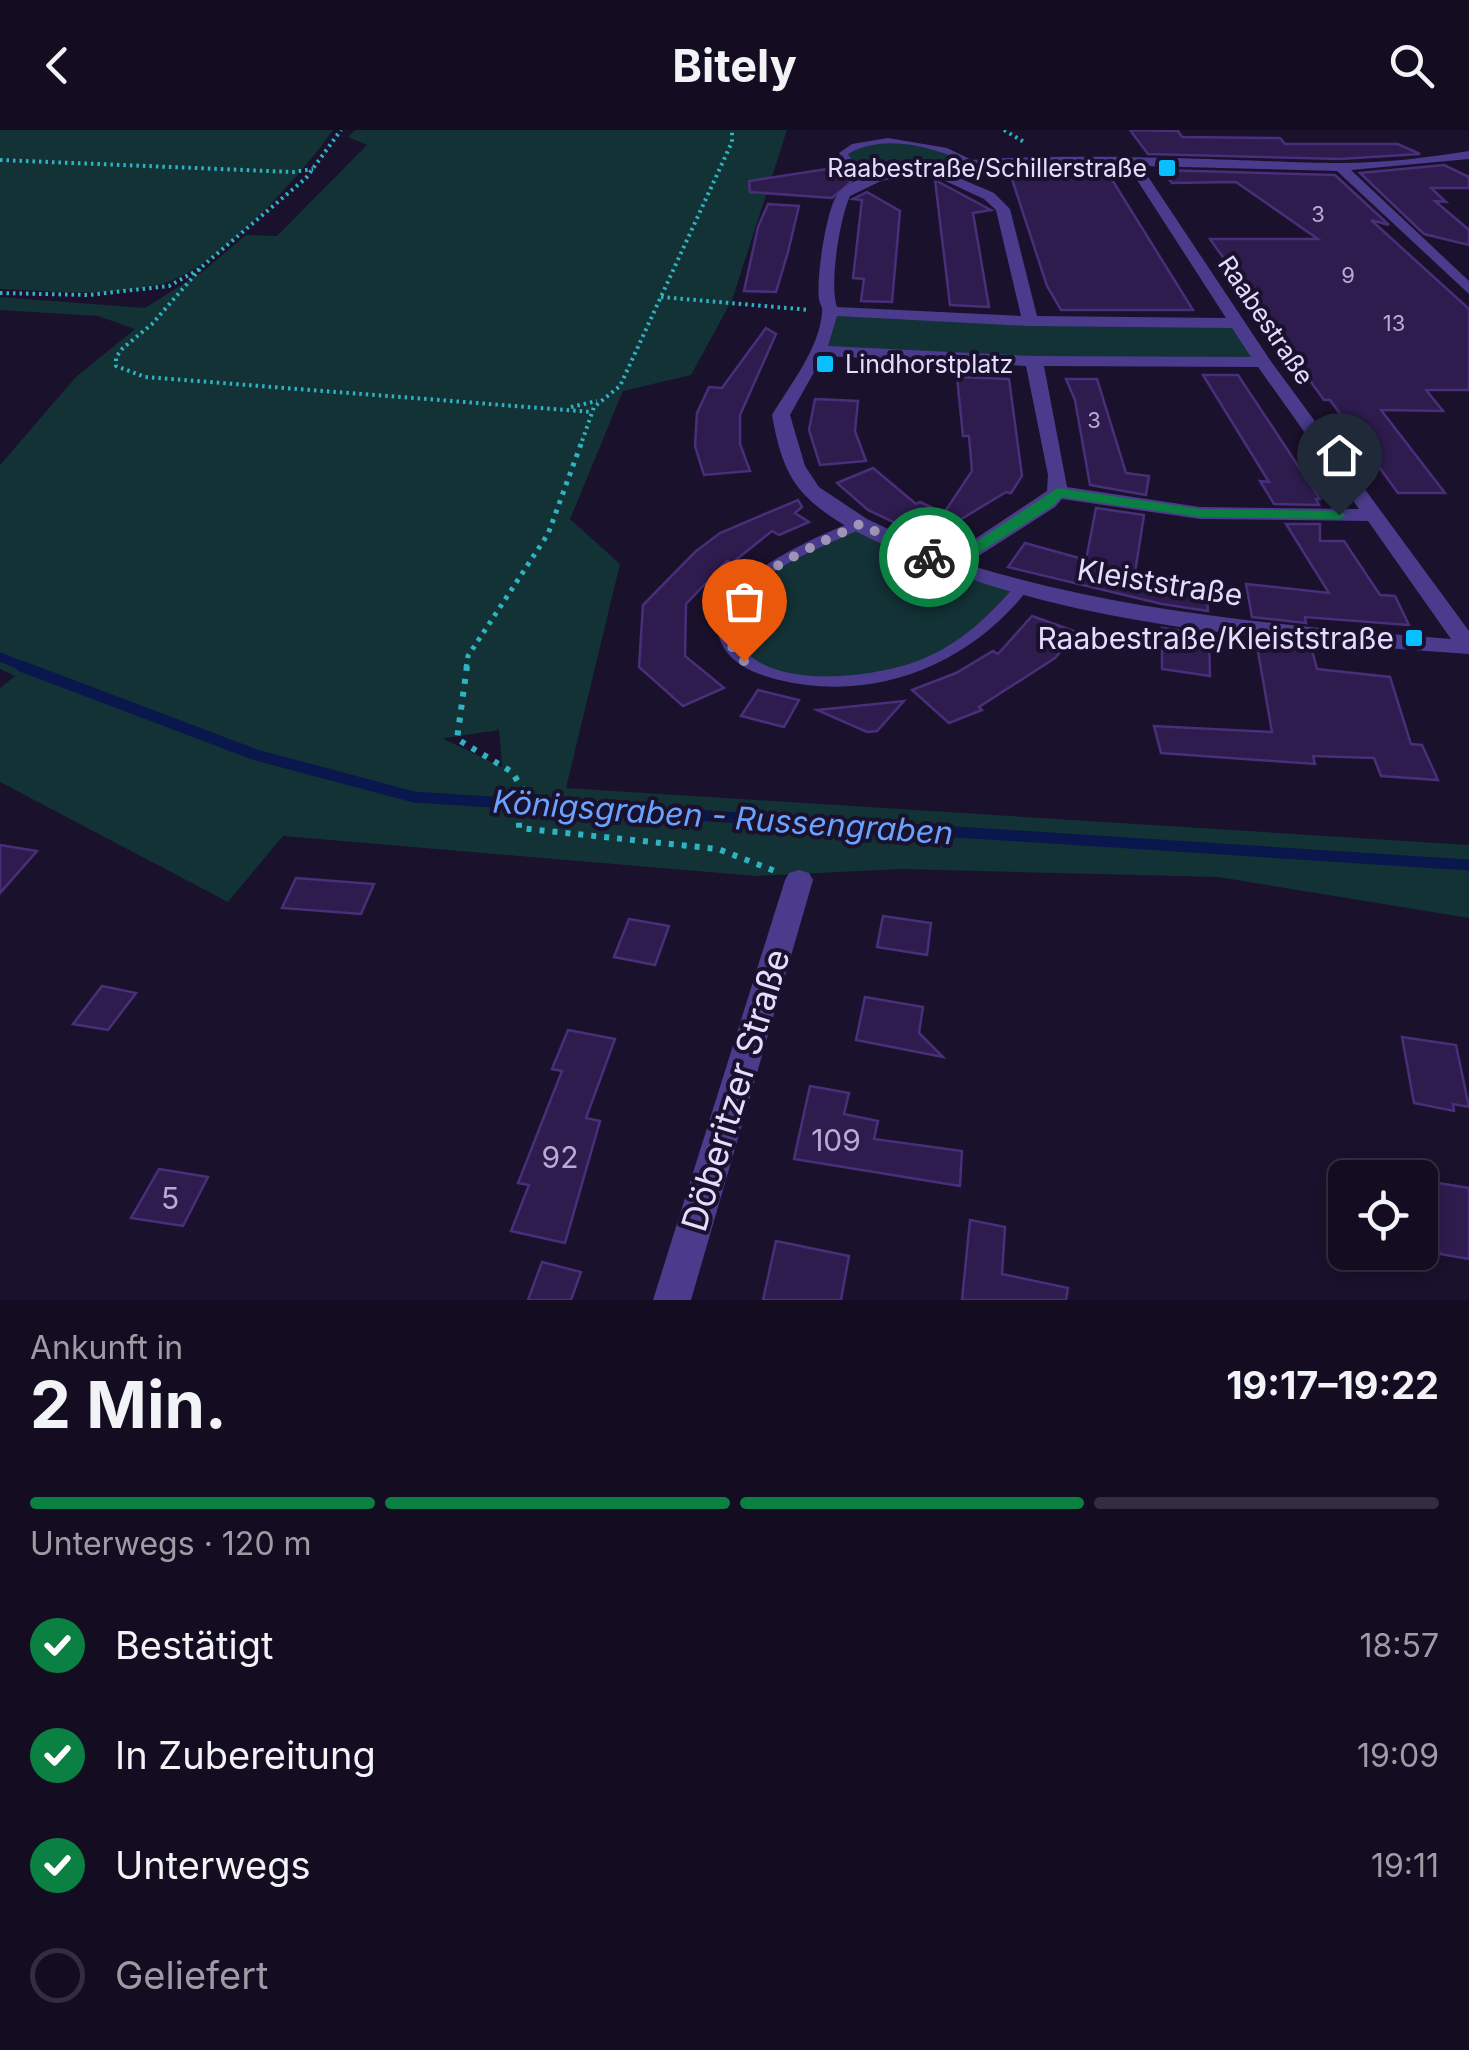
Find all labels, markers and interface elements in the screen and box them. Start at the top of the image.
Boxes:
icon: back [30,38,85,93]
text: Bitely [672,38,797,93]
icon: search [1384,38,1439,93]
place label: Raabestraße/Schillerstraße [827,153,1147,183]
marker: Raabestraße/Schillerstraße [1156,157,1178,179]
house number: 3 [1311,201,1325,227]
street label: Raabestraße [1212,250,1320,390]
house number: 9 [1341,262,1355,288]
house number: 13 [1383,310,1405,336]
place label: Lindhorstplatz [845,349,1013,379]
marker: Lindhorstplatz [814,353,836,375]
house number: 3 [1087,407,1101,433]
pin [1297,413,1382,516]
icon: home [1312,428,1367,483]
courier [879,507,979,607]
icon: bike [902,530,957,585]
street label: Kleiststraße [1075,551,1245,613]
pin [702,559,787,662]
icon: bag [717,574,772,629]
place label: Raabestraße/Kleiststraße [1037,620,1394,656]
marker: Raabestraße/Kleiststraße [1403,627,1425,649]
water label: Königsgraben - Russengraben [491,781,955,853]
street label: Döberitzer Straße [672,944,798,1236]
house number: 109 [811,1122,861,1158]
house number: 92 [542,1139,578,1175]
map controls [1328,1160,1438,1270]
button: locate [1328,1160,1438,1270]
house number: 5 [161,1180,179,1216]
text: Ankunft in [30,1328,183,1367]
text: 19:17–19:22 [1226,1362,1439,1408]
text: 2 Min. [30,1365,227,1444]
text: Unterwegs · 120 m [30,1524,312,1563]
icon: check [30,1618,85,1673]
text: Bestätigt [115,1622,273,1668]
text: 18:57 [1359,1626,1439,1665]
icon: check [30,1728,85,1783]
text: In Zubereitung [115,1732,376,1778]
text: 19:09 [1357,1736,1439,1775]
icon: check [30,1838,85,1893]
text: Unterwegs [115,1842,311,1888]
text: 19:11 [1371,1846,1439,1885]
text: Geliefert [115,1952,269,1998]

